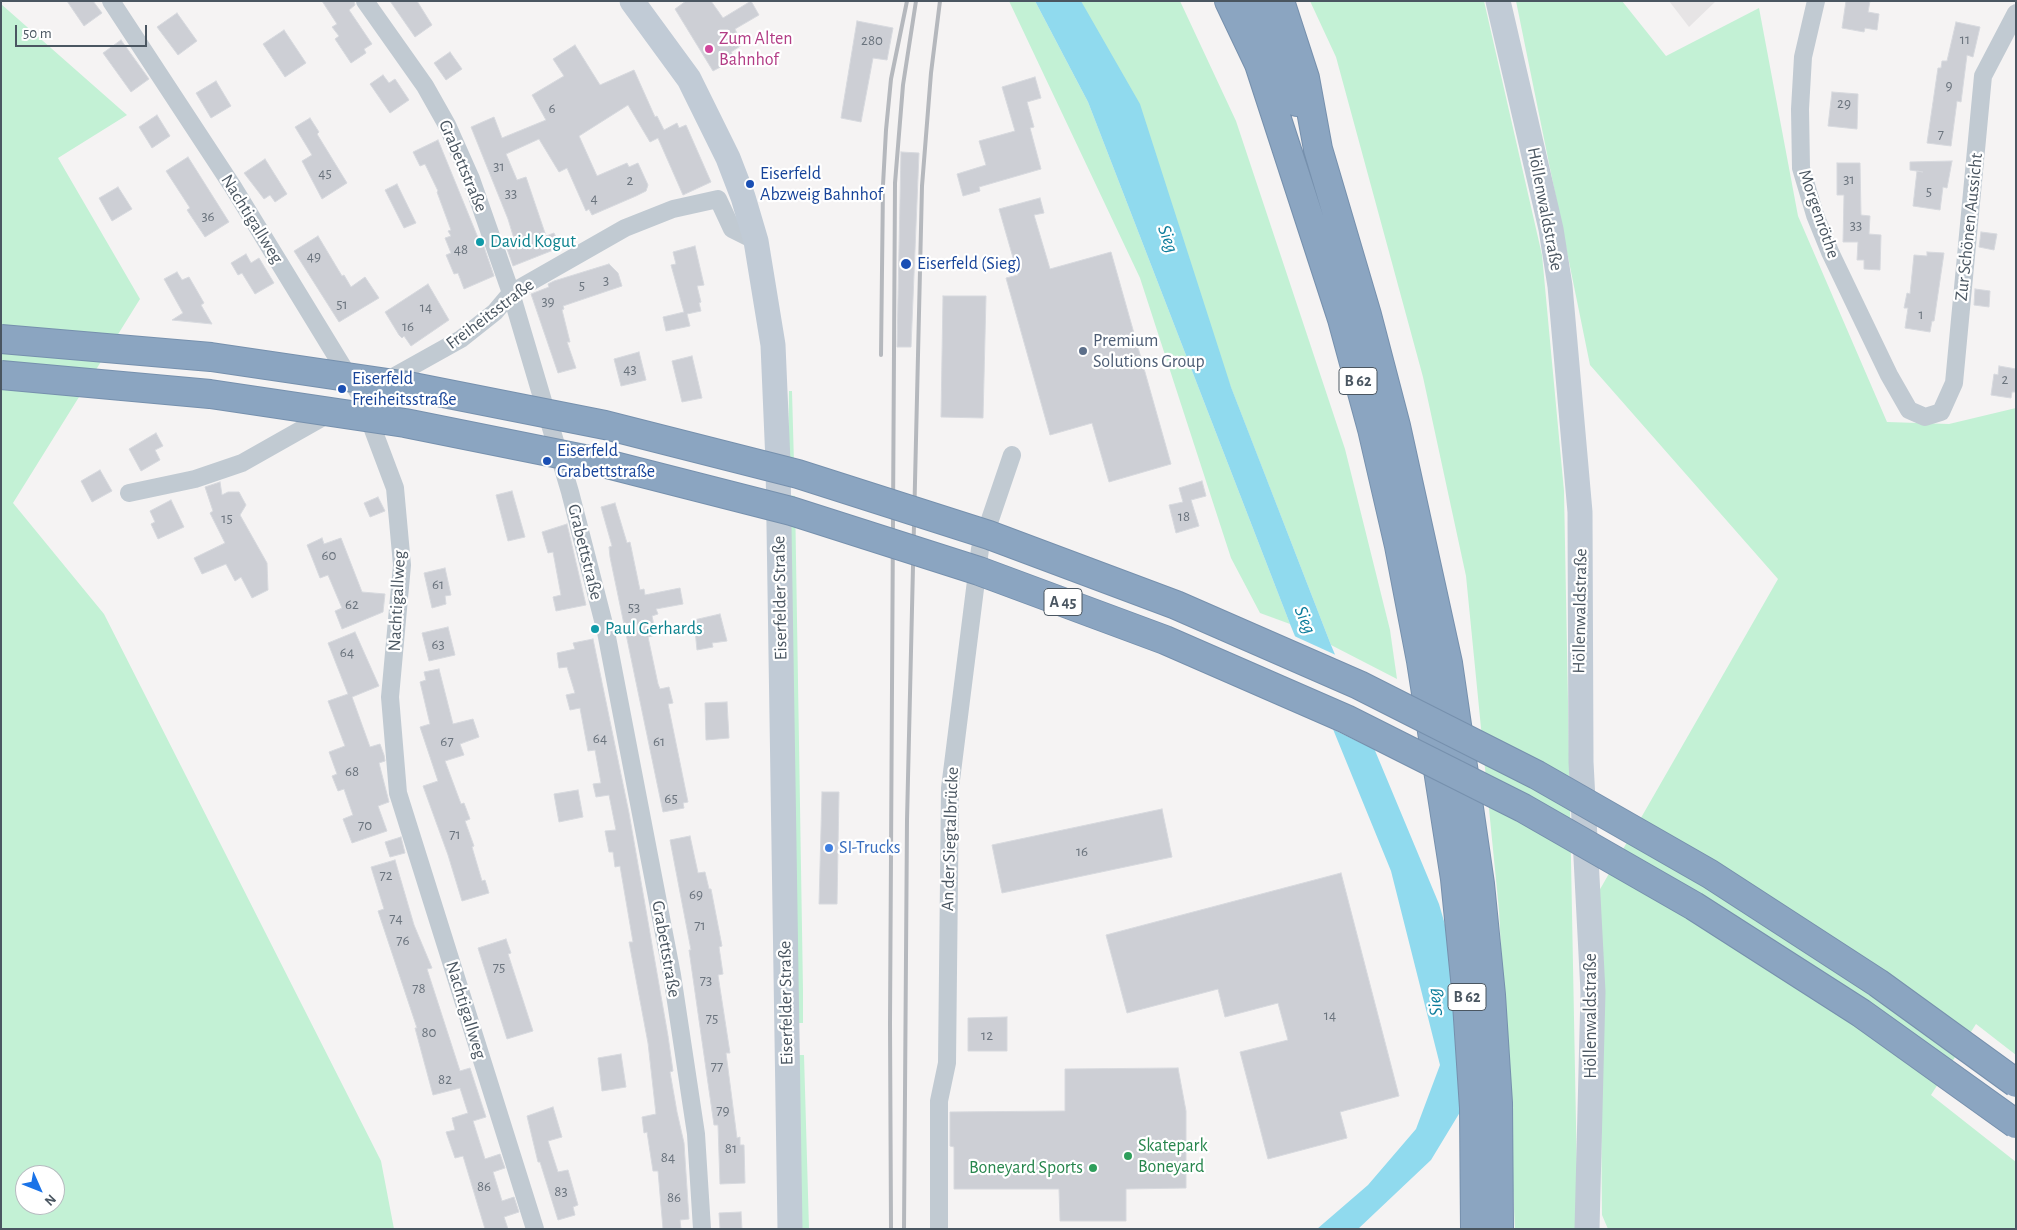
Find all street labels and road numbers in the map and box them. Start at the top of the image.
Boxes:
street label: Grabettstraße [434,117,492,215]
street label: Höllenwaldstraße [1522,145,1568,273]
street label: Zur Schönen Aussicht [1950,152,1988,302]
street label: Morgenröthe [1794,167,1844,261]
street label: Nachtigallweg [216,170,288,268]
street label: Freiheitsstraße [442,274,538,354]
road number: B 62 [1339,368,1377,394]
street label: Grabettstraße [563,502,607,602]
street label: Eiserfelder Straße [768,536,792,660]
street label: Höllenwaldstraße [1568,548,1592,674]
street label: Nachtigallweg [384,550,410,652]
road number: A 45 [1044,588,1082,616]
street label: An der Siegtalbrücke [937,767,963,911]
street label: Grabettstraße [647,899,685,999]
street label: Eiserfelder Straße [774,941,798,1065]
street label: Höllenwaldstraße [1580,953,1602,1079]
street label: Nachtigallweg [441,958,491,1062]
road number: B 62 [1448,984,1486,1010]

